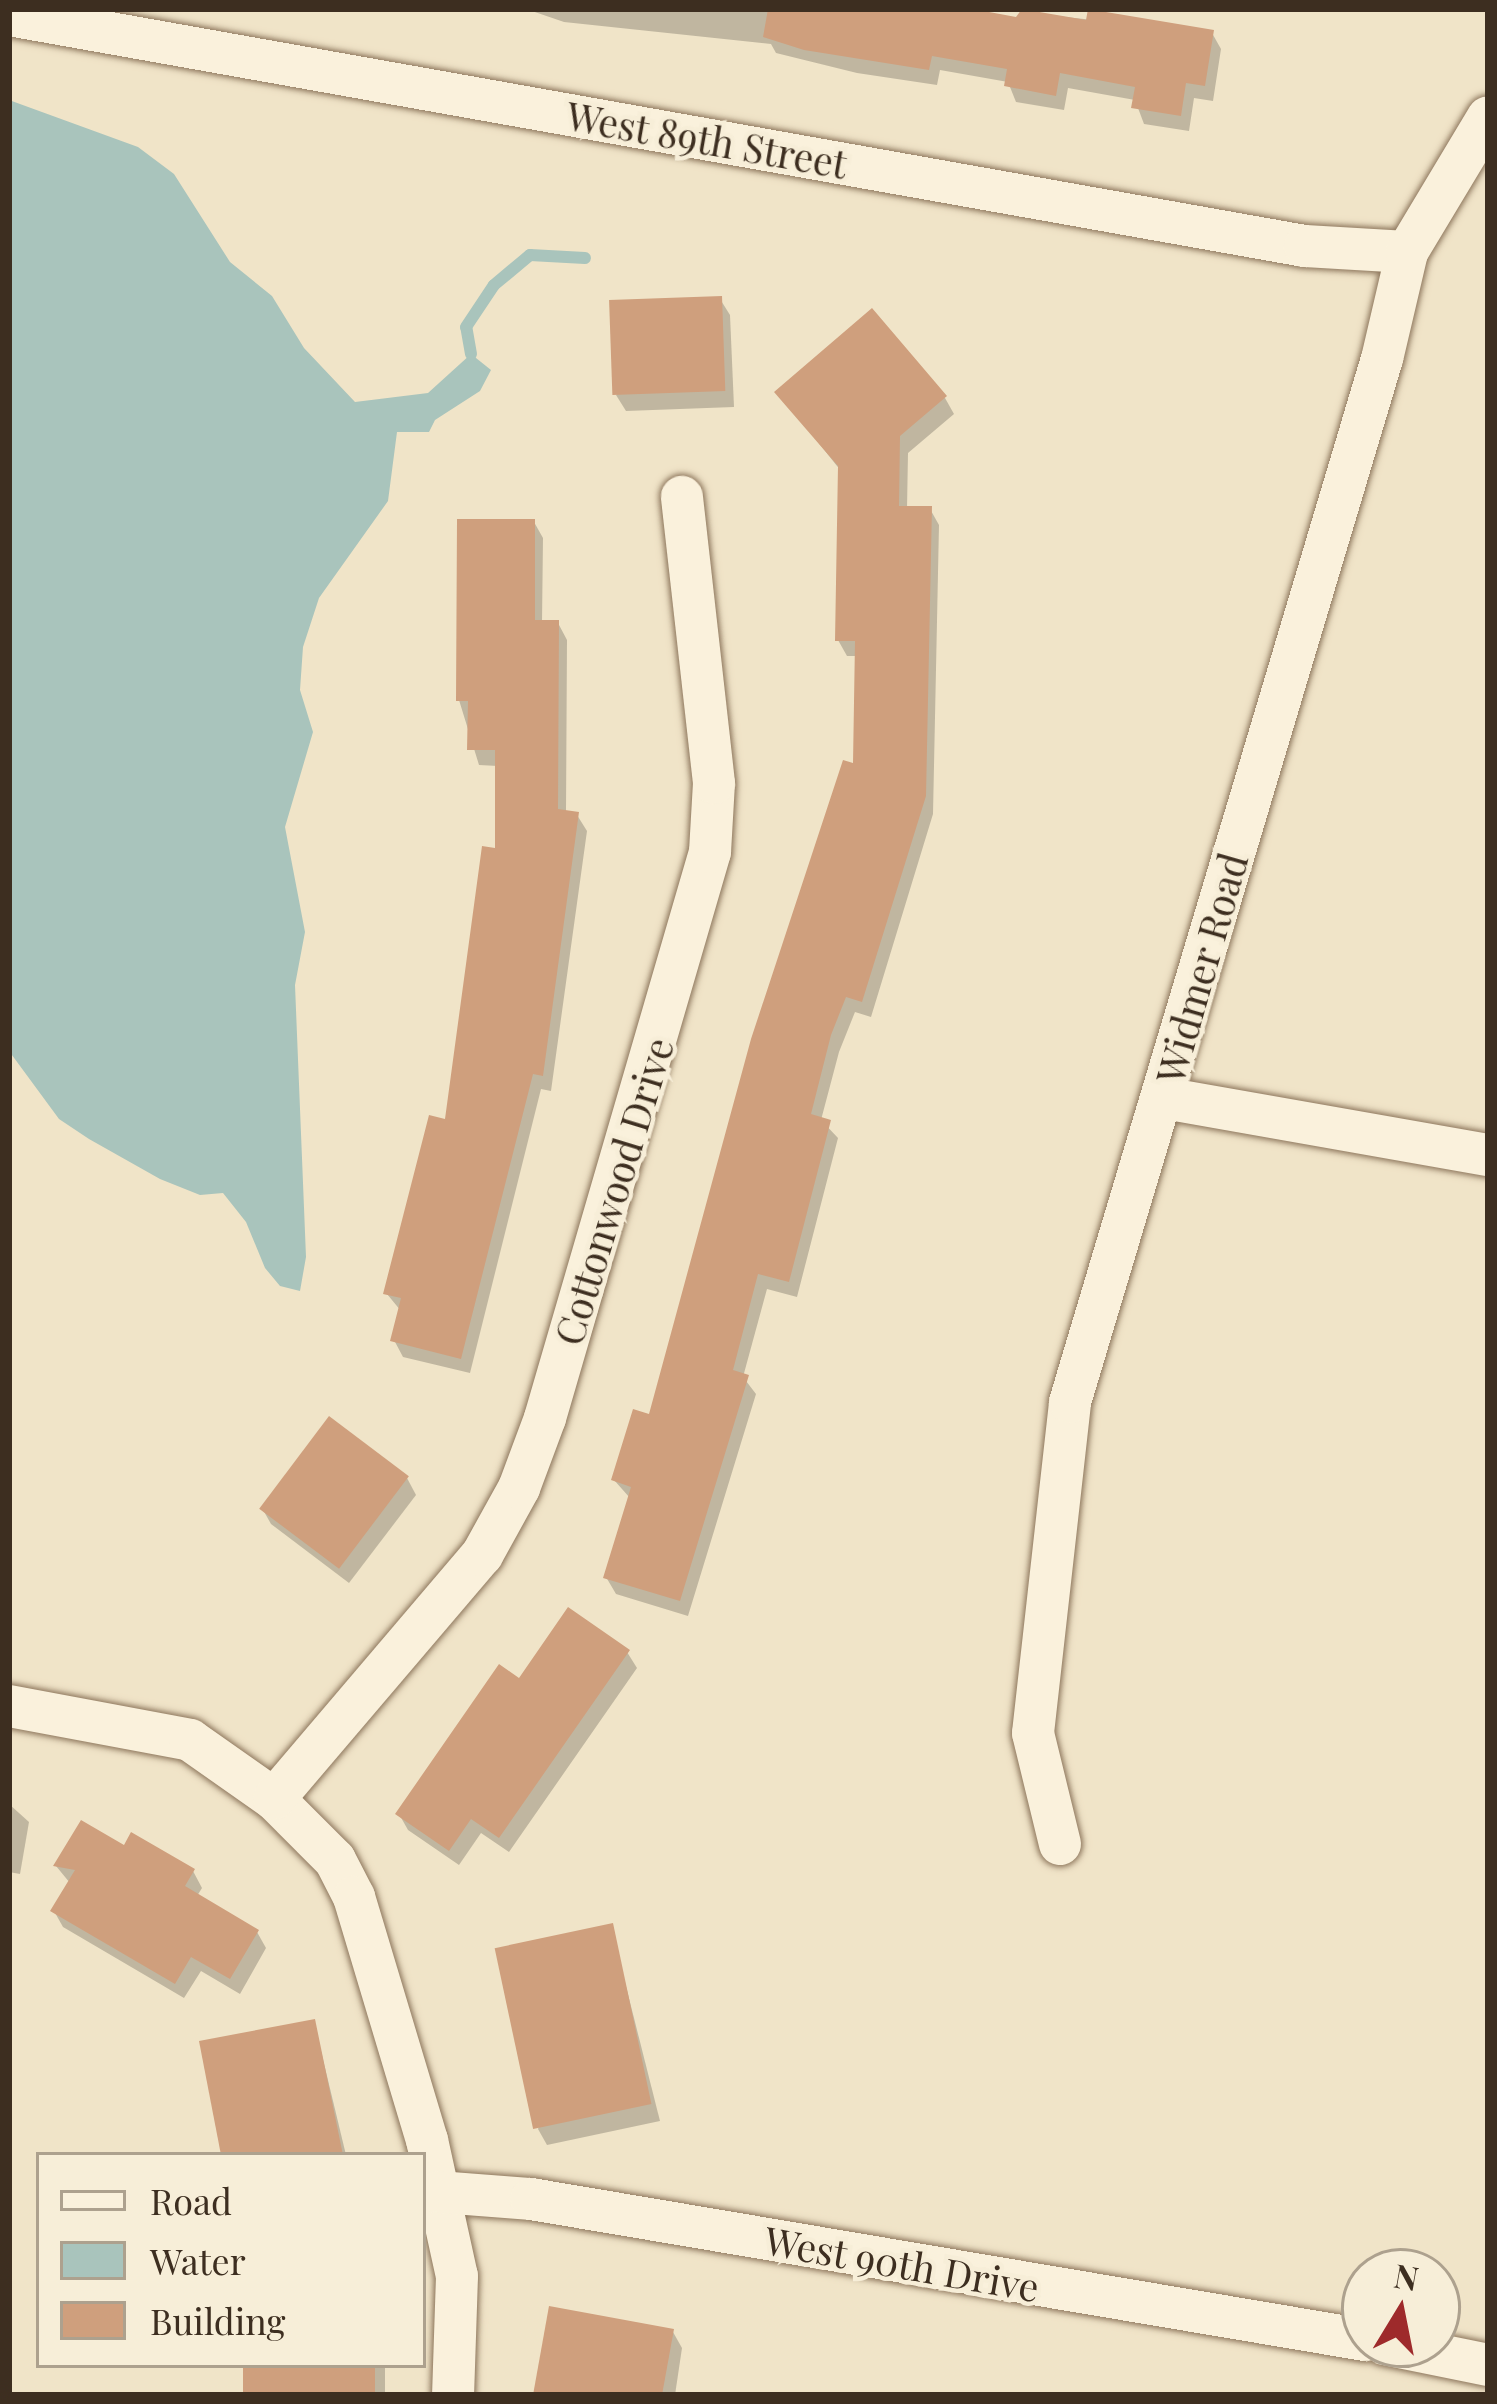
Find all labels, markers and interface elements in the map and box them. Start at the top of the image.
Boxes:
street label: West 89th Street [563,91,851,187]
street label: Widmer Road [1146,847,1256,1089]
street label: Cottonwood Drive [544,1032,682,1350]
legend [36,2152,426,2368]
text: Road [150,2176,232,2224]
street label: West 90th Drive [761,2216,1043,2310]
text: Water [150,2236,246,2284]
north arrow [1341,2248,1461,2368]
text: N [1391,2252,1422,2299]
text: Building [150,2296,285,2344]

